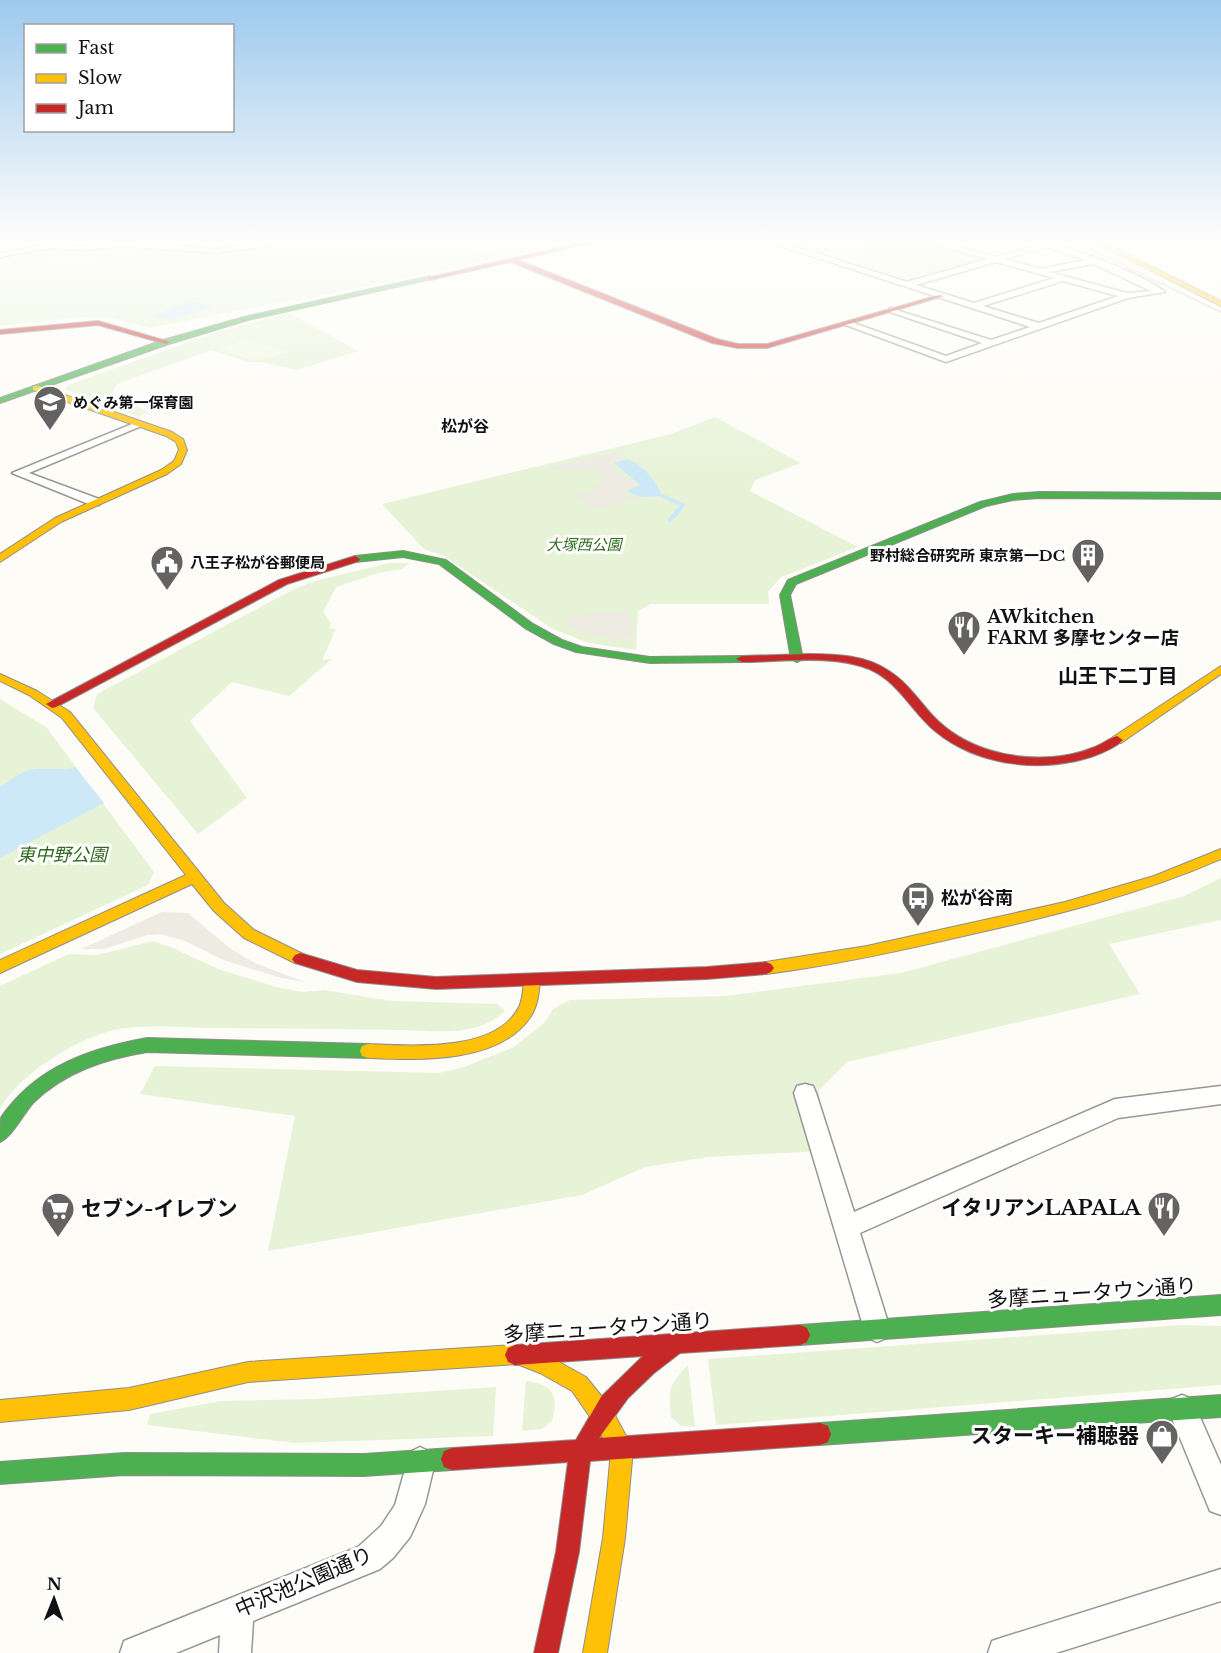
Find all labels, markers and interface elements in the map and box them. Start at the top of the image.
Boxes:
legend [24,24,234,132]
text: Fast [78,37,115,59]
text: Slow [78,67,123,89]
text: Jam [76,97,114,119]
school or university icon: めぐみ第一保育園 [32,384,68,431]
place label: めぐみ第一保育園 [73,393,193,412]
district label: 松が谷 [441,416,489,436]
park label: 大塚西公園 [546,535,623,554]
building icon: 野村総合研究所 東京第一DC [1070,537,1106,584]
public building icon: 八王子松が谷郵便局 [149,544,185,591]
place label: 野村総合研究所 東京第一DC [870,546,1065,565]
place label: 八王子松が谷郵便局 [190,553,325,572]
place label: AWkitchen FARM 多摩センター店 [986,606,1179,649]
restaurant icon: AWkitchen FARM 多摩センター店 [946,609,982,656]
district label: 山王下二丁目 [1058,664,1178,688]
park label: 東中野公園 [17,844,110,866]
bus stop icon: 松が谷南 [900,880,936,927]
place label: 松が谷南 [941,887,1013,909]
restaurant icon: イタリアンLAPALA [1146,1190,1182,1237]
supermarket icon: セブン-イレブン [40,1191,76,1238]
place label: イタリアンLAPALA [941,1195,1142,1221]
place label: セブン-イレブン [81,1196,238,1222]
street label: 多摩ニュータウン通り [986,1273,1198,1313]
street label: 多摩ニュータウン通り [502,1308,714,1348]
shop icon: スターキー補聴器 [1144,1418,1180,1465]
place label: スターキー補聴器 [971,1423,1139,1449]
street label: 中沢池公園通り [231,1541,377,1623]
north arrow [24,1569,84,1629]
text: N [47,1574,62,1594]

